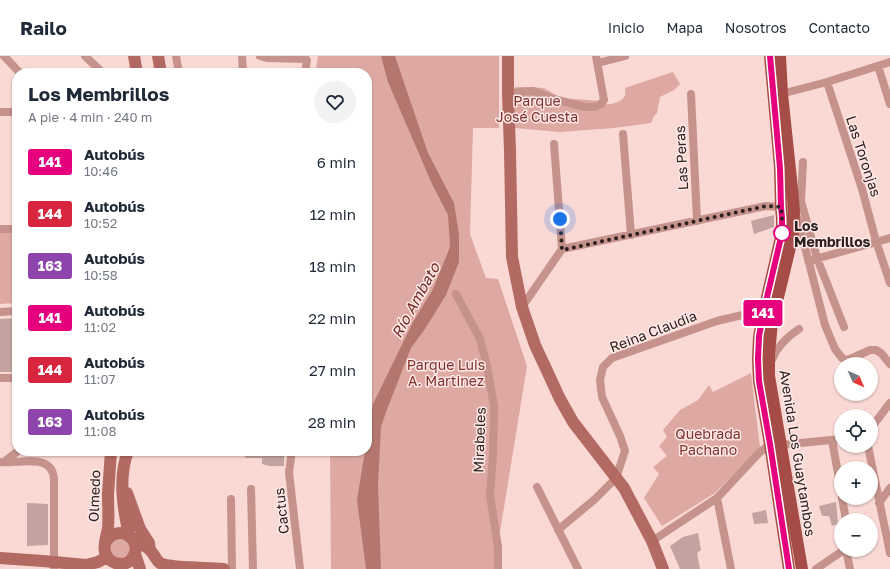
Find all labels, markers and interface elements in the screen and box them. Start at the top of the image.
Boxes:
text: Railo [20,16,67,39]
text: Inicio [608,19,644,36]
text: Mapa [666,19,703,36]
text: Nosotros [725,19,786,36]
text: Contacto [808,19,870,36]
button: heart [314,81,356,123]
text: Los Membrillos [28,82,169,105]
park label: Parque José Cuesta [496,92,578,125]
text: A pie · 4 min · 240 m [28,109,152,125]
street label: Las Toronjas [843,113,885,199]
street label: Las Peras [671,125,691,191]
text: Autobús [84,145,145,163]
text: 141 [38,153,62,170]
text: 6 min [317,153,356,171]
text: 10:46 [84,163,118,179]
text: Autobús [84,197,145,215]
text: 144 [38,205,62,222]
text: 12 min [310,205,356,223]
your location [550,209,570,229]
text: 10:52 [84,215,117,231]
place label: Los Membrillos [794,217,871,250]
marker: Los Membrillos [773,224,791,242]
text: Autobús [84,249,145,267]
text: 163 [38,257,62,274]
text: 18 min [309,257,356,275]
water label: Río Ambato [387,259,443,341]
text: 10:58 [84,267,118,283]
line badge: 141 [740,300,786,326]
text: Autobús [84,301,145,319]
text: 141 [751,304,775,321]
street label: Reina Claudia [607,307,699,355]
text: 141 [38,309,62,326]
text: 22 min [308,309,356,327]
text: 11:02 [84,319,116,335]
text: Autobús [84,353,145,371]
park label: Parque Luis A. Martinez [407,356,485,389]
north arrow [834,357,878,401]
map controls [834,357,878,557]
text: 144 [38,361,62,378]
text: 27 min [309,361,356,379]
street label: Avenida Los Guaytambos [776,369,820,537]
text: 11:07 [84,371,115,387]
text: Autobús [84,405,145,423]
street label: Mirabeles [469,407,489,473]
button: locate [834,409,878,453]
text: 163 [38,413,62,430]
text: 28 min [308,413,356,431]
text: 11:08 [84,423,117,439]
park label: Quebrada Pachano [675,425,741,458]
button: + [834,461,878,505]
street label: Olmedo [85,470,103,522]
street label: Cactus [270,487,292,535]
button: − [834,513,878,557]

